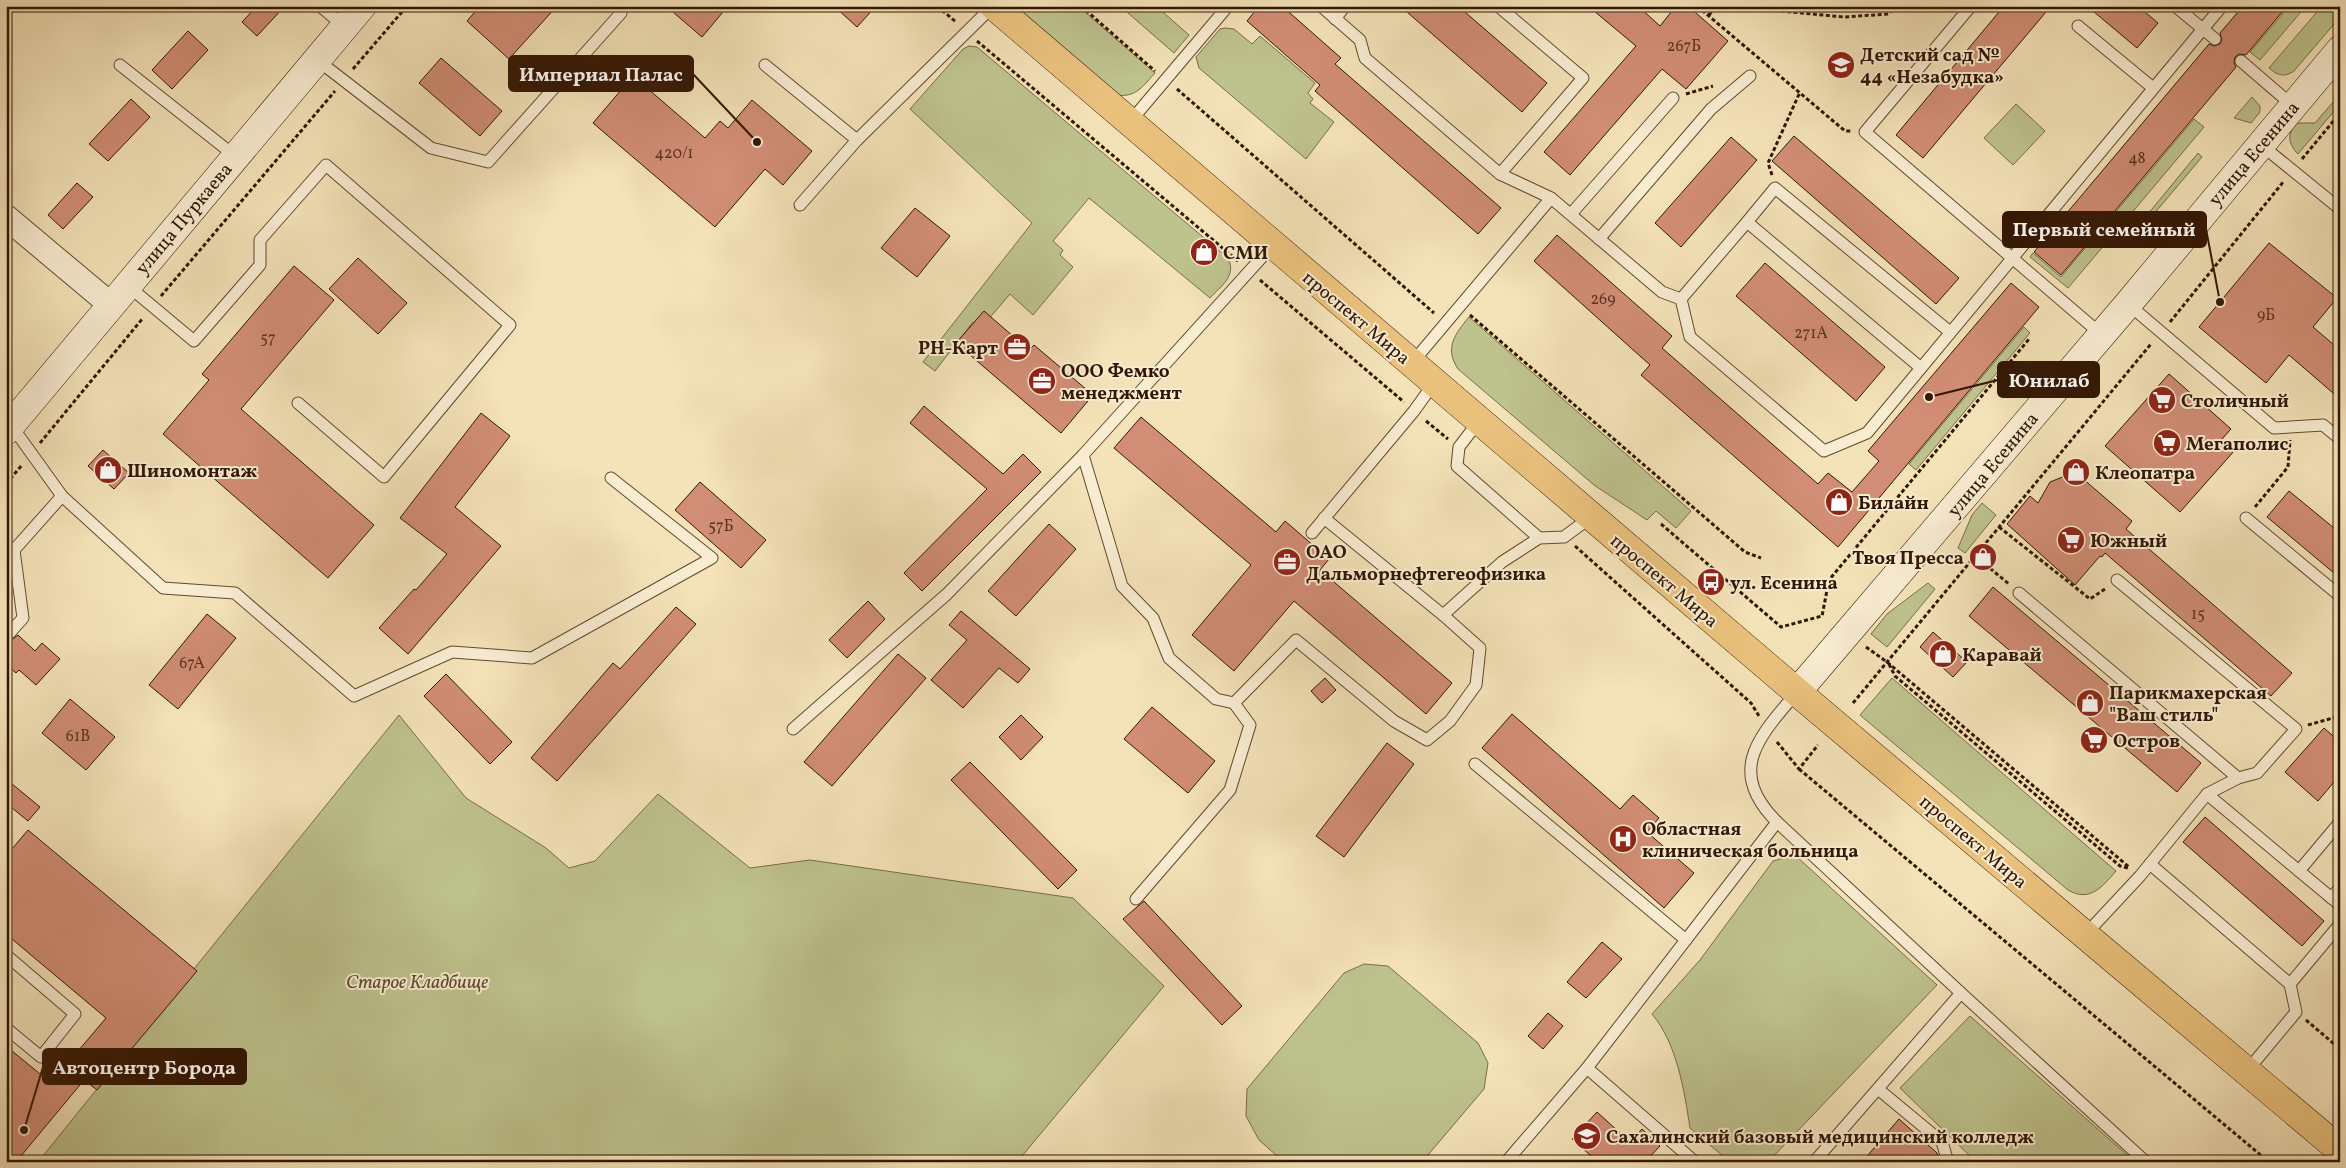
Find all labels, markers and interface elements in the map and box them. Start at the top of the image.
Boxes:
house number: 267Б [1667,36,1701,58]
place label: Детский сад № 44 «Незабудка» [1860,43,2004,91]
school or university icon: Детский сад № 44 «Незабудка» [1826,50,1856,80]
callout: Империал Палас [509,56,693,91]
text: Империал Палас [519,62,683,90]
street label: улица Есенина [2203,96,2306,212]
house number: 420/1 [654,143,694,165]
house number: 48 [2128,148,2146,170]
street label: улица Пуркаева [130,158,239,281]
callout: Первый семейный [2003,212,2206,247]
text: Первый семейный [2012,217,2196,245]
shop icon: СМИ [1189,237,1219,267]
place label: СМИ [1223,241,1268,267]
street label: проспект Мира [1296,266,1415,371]
house number: 269 [1591,289,1616,311]
house number: 9Б [2257,305,2275,327]
house number: 271А [1794,323,1828,345]
house number: 57 [260,328,276,350]
office icon: РН-Карт [1002,332,1032,362]
place label: РН-Карт [918,336,999,362]
place label: ООО Фемко менеджмент [1061,359,1183,407]
callout: Юнилаб [1998,362,2099,397]
office icon: ООО Фемко менеджмент [1027,366,1057,396]
text: Юнилаб [2009,368,2089,396]
supermarket icon: Столичный [2147,385,2177,415]
place label: Столичный [2181,389,2289,415]
street label: улица Есенина [1942,407,2045,523]
supermarket icon: Мегаполис [2152,428,2182,458]
place label: Мегаполис [2186,432,2288,458]
shop icon: Шиномонтаж [93,455,123,485]
shop icon: Клеопатра [2061,457,2091,487]
place label: Шиномонтаж [127,459,257,485]
place label: Клеопатра [2095,461,2195,487]
shop icon: Билайн [1824,487,1854,517]
place label: Билайн [1858,491,1929,517]
house number: 57Б [708,516,734,538]
supermarket icon: Южный [2056,525,2086,555]
street label: проспект Мира [1604,529,1723,634]
place label: Южный [2090,529,2167,555]
place label: ОАО Дальморнефтегеофизика [1306,540,1546,588]
shop icon: Твоя Пресса [1968,542,1998,572]
place label: Твоя Пресса [1852,546,1964,572]
office icon: ОАО Дальморнефтегеофизика [1272,547,1302,577]
bus stop icon: ул. Есенина [1696,567,1726,597]
place label: ул. Есенина [1730,571,1838,597]
house number: 15 [2191,604,2205,626]
shop icon: Каравай [1928,639,1958,669]
place label: Каравай [1962,643,2042,669]
house number: 67А [179,653,205,675]
place label: Парикмахерская "Ваш стиль" [2109,681,2267,729]
shop icon: Парикмахерская "Ваш стиль" [2075,688,2105,718]
supermarket icon: Остров [2079,725,2109,755]
house number: 61В [66,726,90,748]
place label: Остров [2113,729,2180,755]
street label: проспект Мира [1913,790,2032,895]
place label: Областная клиническая больница [1642,817,1859,865]
hospital icon: Областная клиническая больница [1608,824,1638,854]
park label: Старое Кладбище [346,970,488,996]
callout: Автоцентр Борода [43,1049,246,1084]
text: Автоцентр Борода [52,1055,236,1083]
school or university icon: Сахалинский базовый медицинский колледж [1572,1121,1602,1151]
place label: Сахалинский базовый медицинский колледж [1606,1125,2034,1151]

